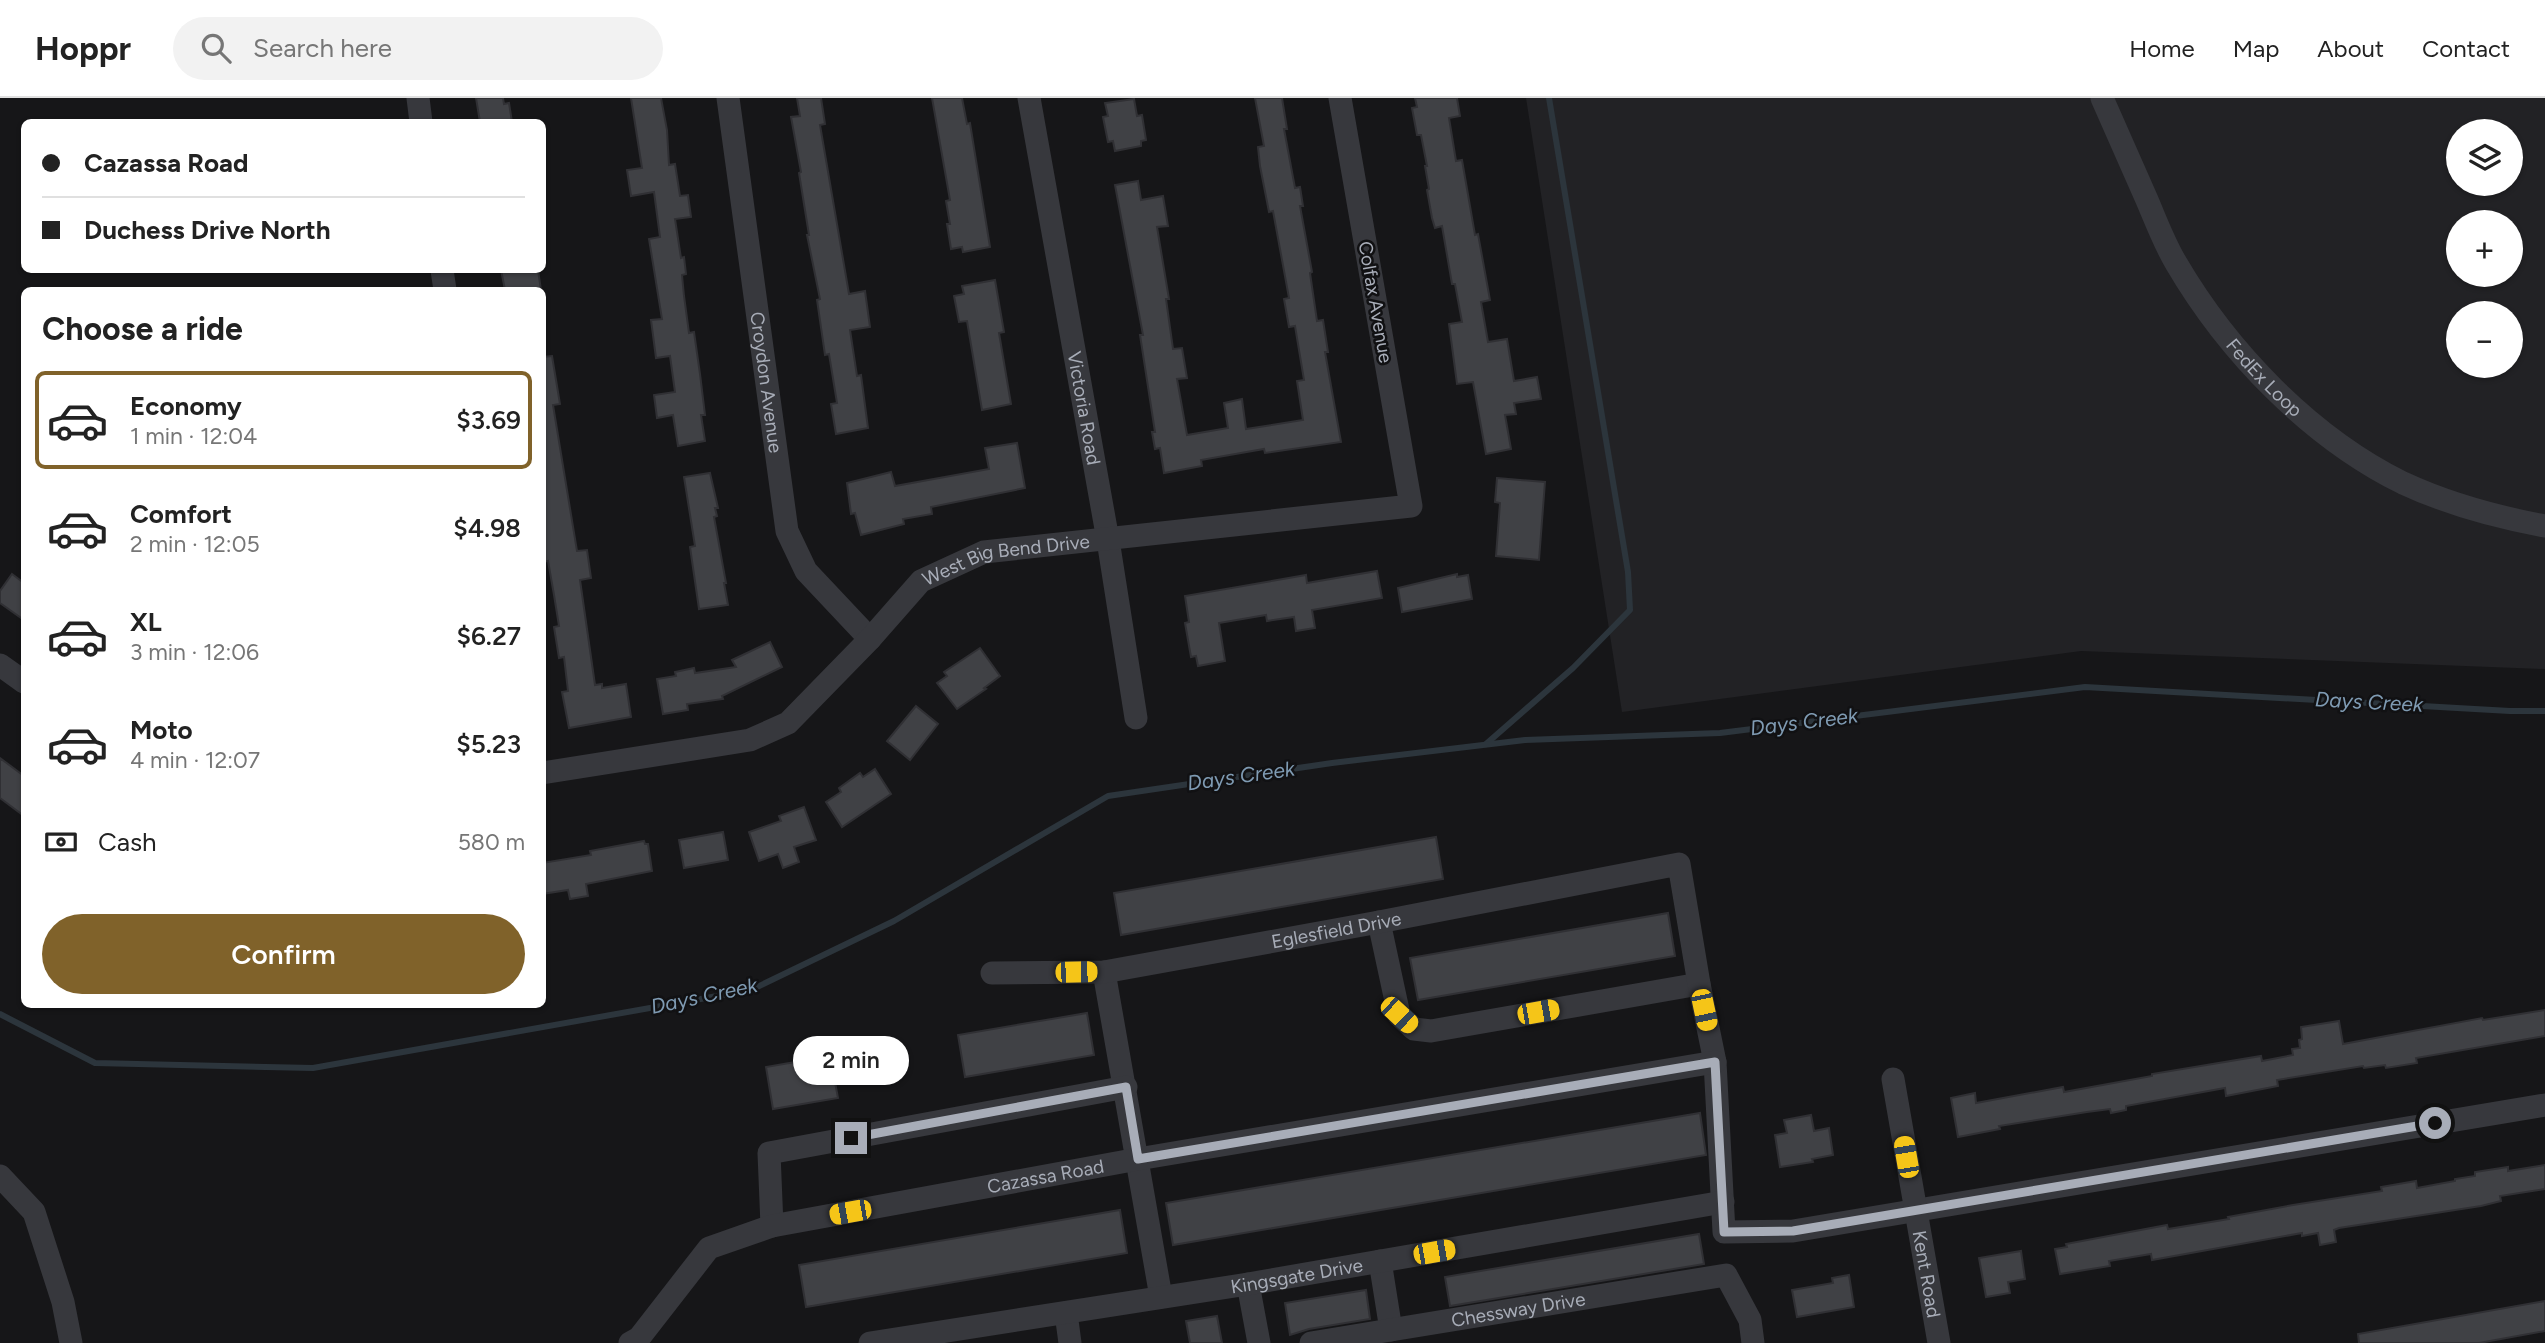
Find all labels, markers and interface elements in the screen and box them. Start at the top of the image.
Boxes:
search box [173,17,663,80]
text: Hoppr [35,29,131,68]
icon: search [197,29,235,67]
text: Search here [253,32,392,64]
text: Home [2129,34,2195,63]
text: Map [2233,34,2279,63]
text: About [2317,34,2384,63]
text: Contact [2422,34,2510,63]
map controls [2446,119,2523,378]
button: layers [2446,119,2523,196]
text: Cazassa Road [84,147,248,179]
button: + [2446,210,2523,287]
text: Duchess Drive North [84,214,331,246]
street label: Colfax Avenue [1353,239,1398,365]
button: − [2446,301,2523,378]
text: Choose a ride [42,310,243,348]
street label: Croydon Avenue [745,310,787,455]
street label: FedEx Loop [2221,334,2307,422]
street label: Victoria Road [1062,350,1105,467]
icon: car [46,389,109,452]
text: Economy [130,390,242,422]
text: $3.69 [456,404,521,436]
text: 1 min · 12:04 [130,422,257,450]
icon: car [46,497,109,560]
text: Comfort [130,498,232,530]
text: $4.98 [453,512,521,544]
text: 2 min · 12:05 [130,530,260,558]
street label: West Big Bend Drive [919,530,1091,591]
icon: car [46,605,109,668]
text: XL [130,606,162,638]
text: $6.27 [456,620,521,652]
text: 3 min · 12:06 [130,638,259,666]
water label: Days Creek [2314,686,2425,717]
water label: Days Creek [1749,702,1860,741]
icon: car [46,713,109,776]
text: Moto [130,714,193,746]
text: $5.23 [456,728,521,760]
text: 4 min · 12:07 [130,746,260,774]
water label: Days Creek [1186,755,1297,795]
icon: cash [42,823,80,861]
text: Cash [98,826,157,858]
text: 580 m [458,828,525,856]
street label: Eglesfield Drive [1269,907,1403,953]
button: Confirm [42,914,525,994]
car [1055,961,1098,983]
water label: Days Creek [648,972,760,1019]
car [1690,987,1719,1033]
car [1377,993,1422,1037]
car [1516,998,1561,1026]
callout: 2 min [793,1037,909,1086]
text: 2 min [822,1046,880,1074]
route start [2419,1107,2451,1139]
route end [835,1122,867,1154]
car [1893,1134,1920,1180]
street label: Cazassa Road [985,1154,1106,1198]
car [828,1198,873,1226]
street label: Kent Road [1908,1229,1945,1320]
car [1412,1238,1457,1266]
street label: Kingsgate Drive [1229,1253,1365,1299]
street label: Chessway Drive [1450,1287,1587,1332]

